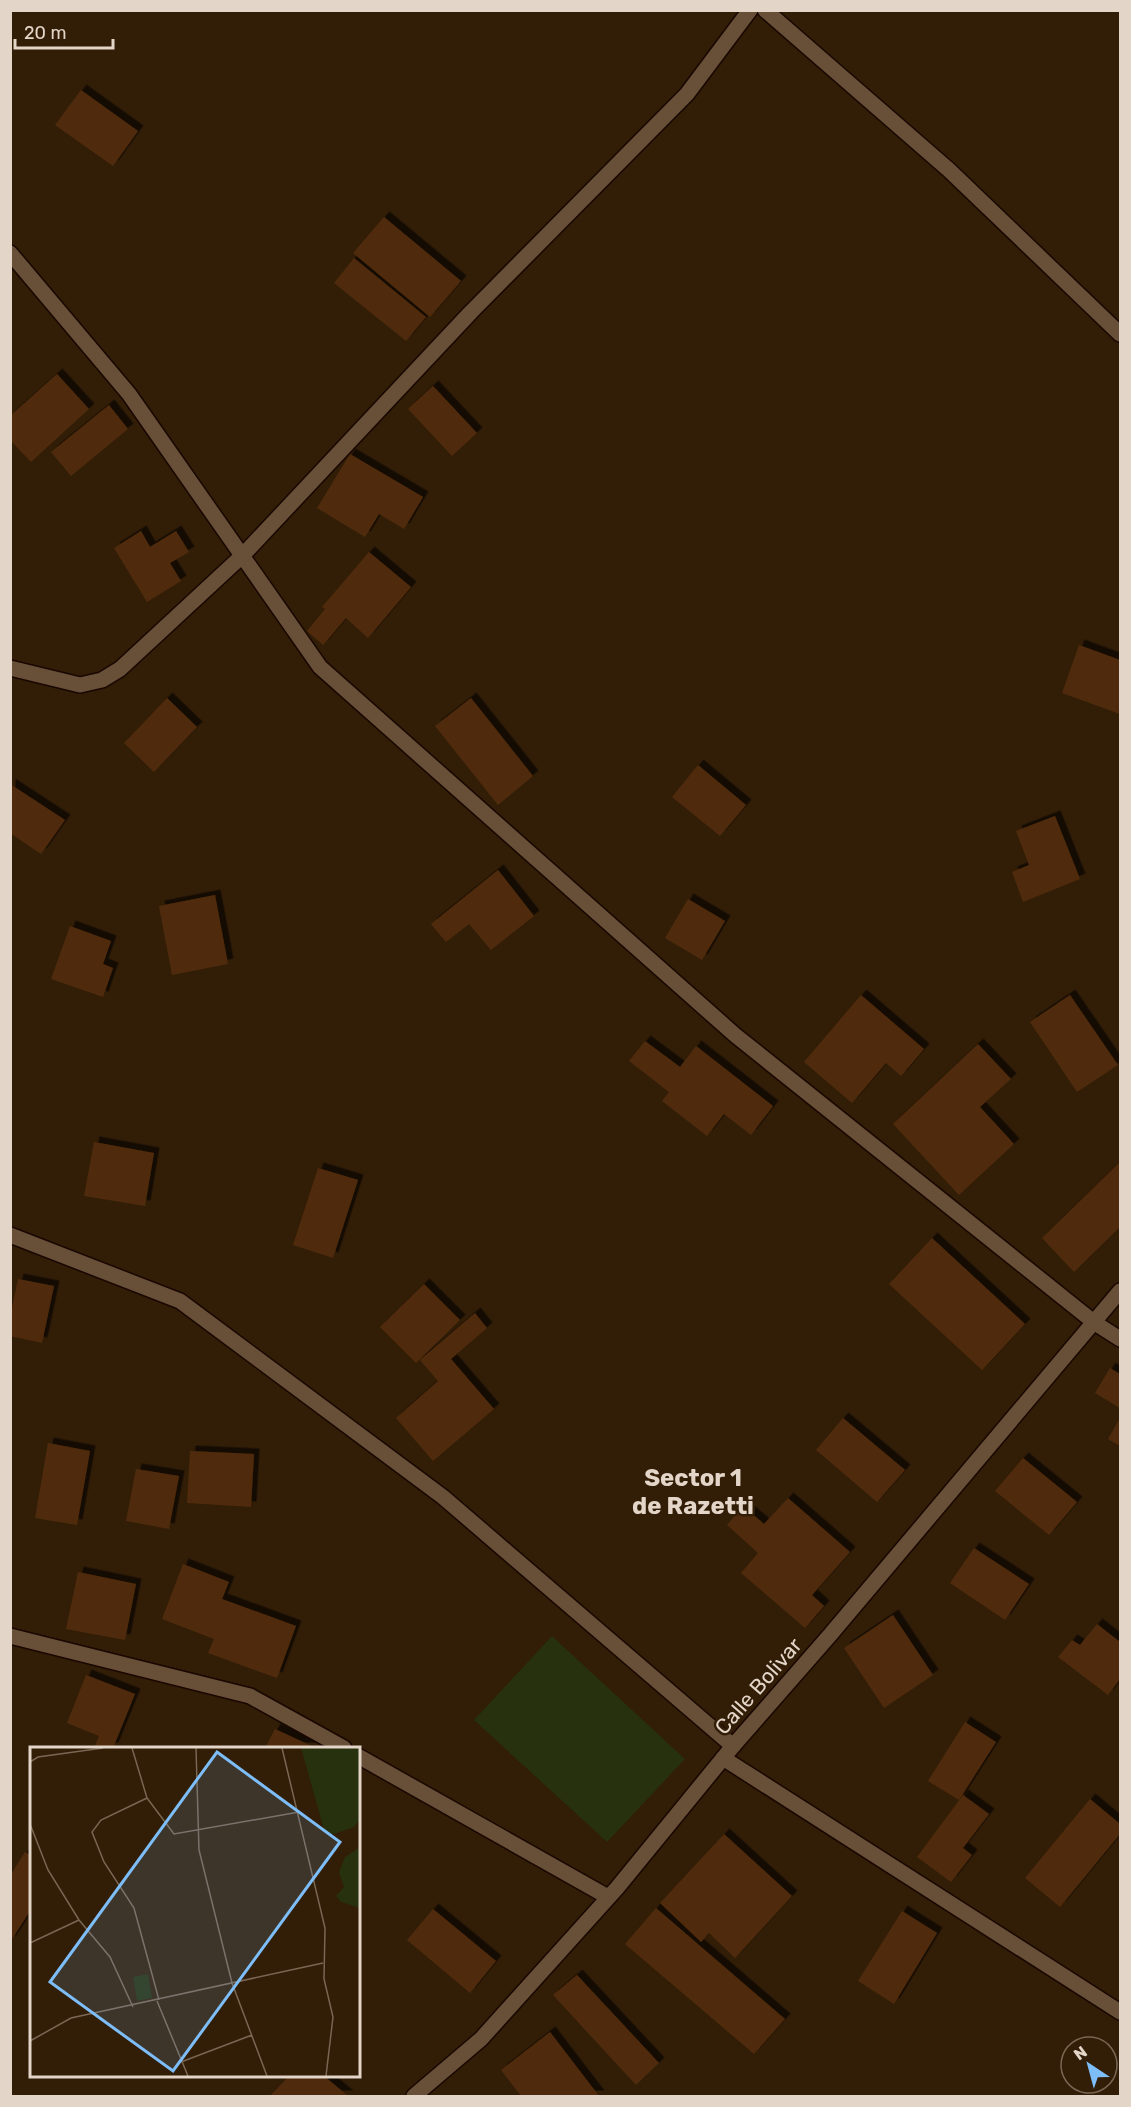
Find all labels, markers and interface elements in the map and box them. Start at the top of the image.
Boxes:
scale bar [15,12,112,50]
text: 20 m [24,22,66,44]
district label: Sector 1 de Razetti [632,1464,754,1520]
street label: Calle Bolivar [709,1633,807,1739]
inset map [30,1747,360,2077]
north arrow [1059,2035,1119,2095]
text: N [1070,2042,1091,2064]

